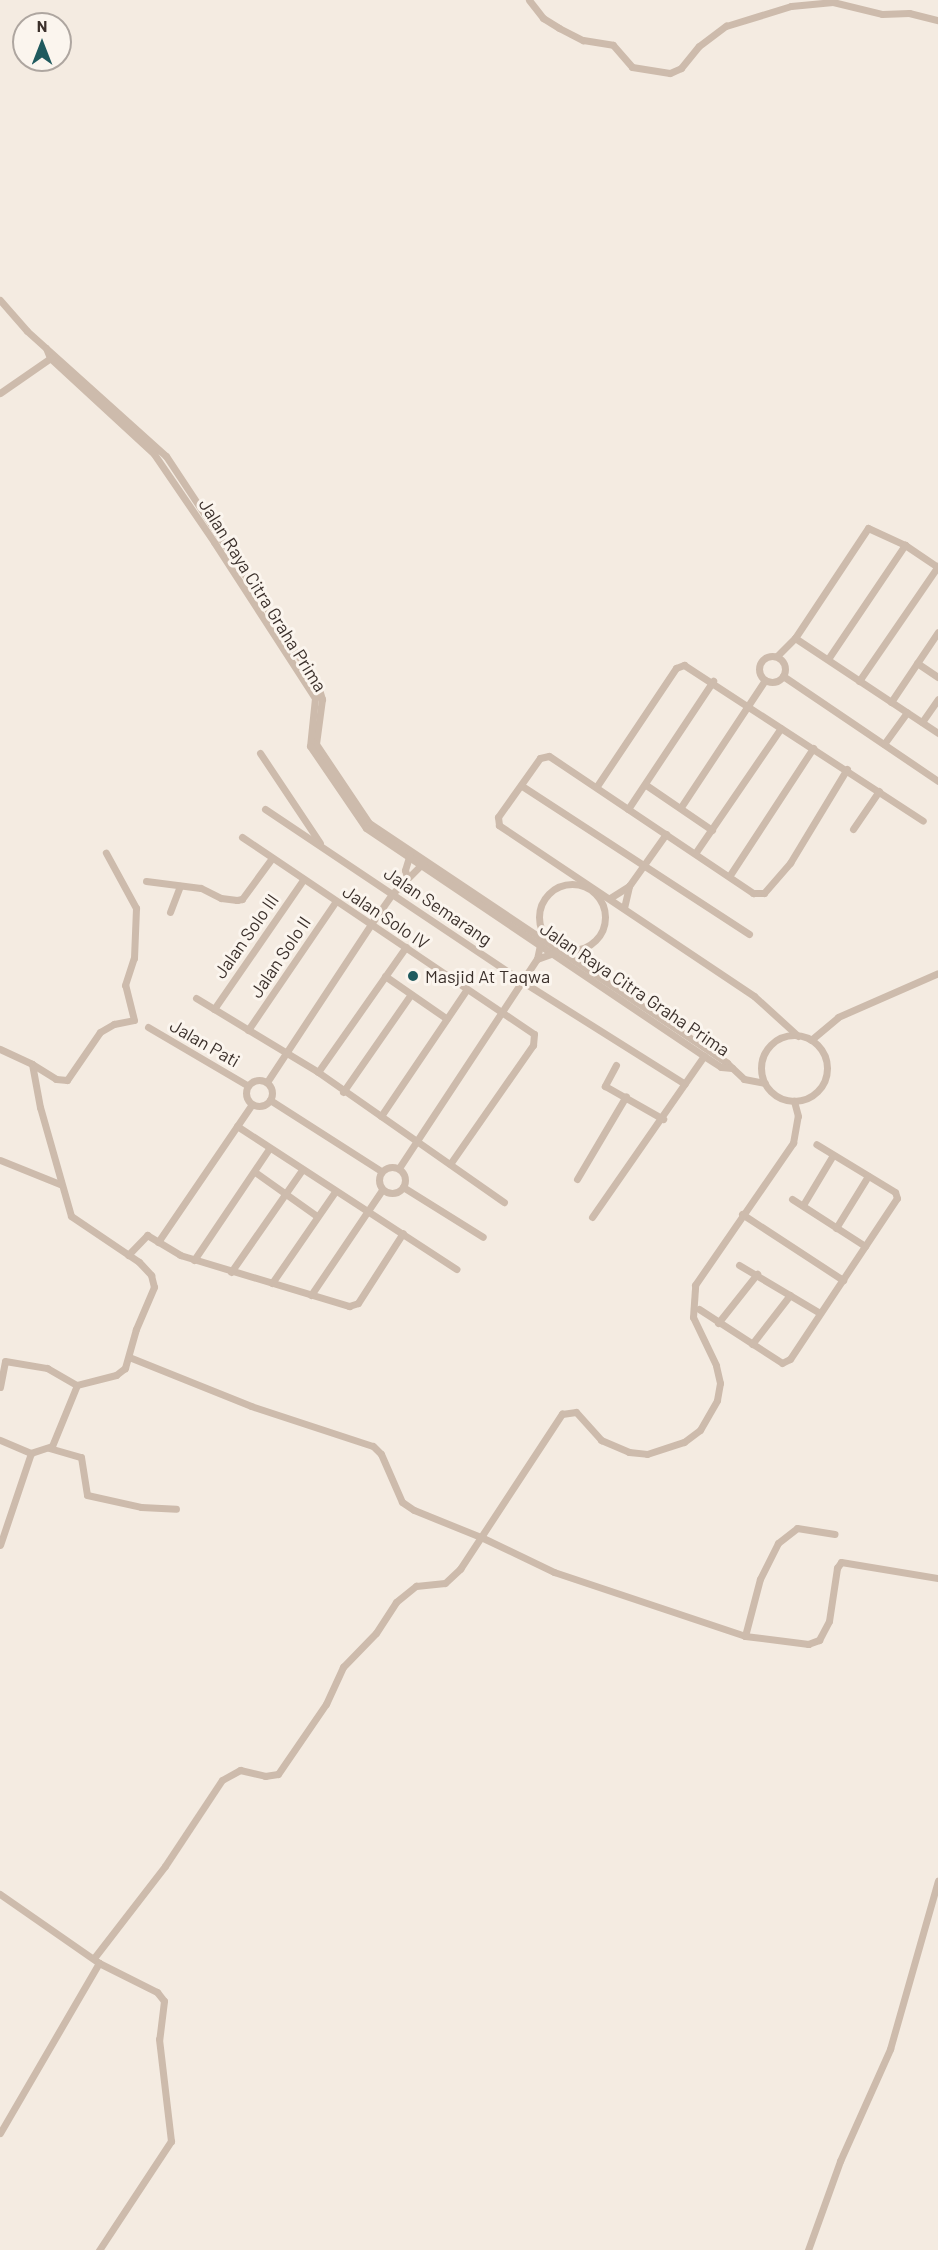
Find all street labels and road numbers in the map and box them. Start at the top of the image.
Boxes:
street label: Jalan Raya Citra Graha Prima [195,494,331,696]
street label: Jalan Semarang [380,862,496,950]
street label: Jalan Solo IV [339,880,433,954]
street label: Jalan Solo III [209,890,283,982]
street label: Jalan Solo II [245,912,315,1002]
street label: Jalan Raya Citra Graha Prima [536,917,734,1061]
street label: Jalan Pati [166,1014,244,1072]

